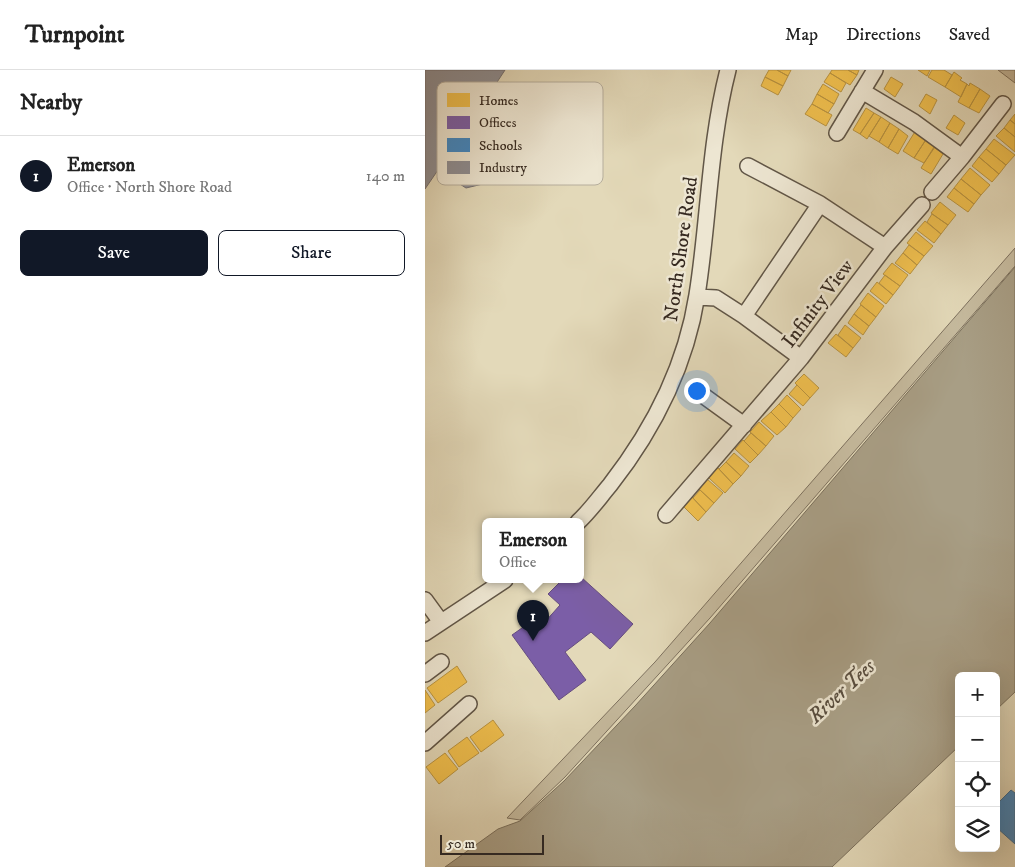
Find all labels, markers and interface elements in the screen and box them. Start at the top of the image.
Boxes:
text: Turnpoint [25,20,124,50]
text: Map [785,24,818,46]
text: Directions [846,24,921,46]
text: Saved [949,24,990,46]
legend [437,82,603,185]
text: Nearby [20,90,82,116]
text: Homes [479,92,519,110]
text: Offices [479,114,517,132]
text: Schools [479,137,522,155]
text: Emerson [67,154,135,177]
text: Industry [479,159,527,177]
text: 1 [33,166,39,186]
text: 140 m [366,166,405,186]
street label: North Shore Road [659,175,704,323]
text: Office · North Shore Road [67,177,232,197]
button: Save [20,230,208,276]
button: Share [218,230,405,276]
street label: Infinity View [777,255,860,353]
your location [684,378,710,404]
popup [482,518,584,583]
text: Emerson [499,529,567,552]
text: Office [499,552,536,572]
pin: 1 [517,600,549,641]
water label: River Tees [802,654,881,730]
map controls [955,672,1000,852]
button: + [955,672,1000,717]
button: − [955,717,1000,762]
button: locate [955,762,1000,807]
button: layers [955,807,1000,852]
scale bar [440,832,544,855]
text: 50 m [447,835,475,853]

